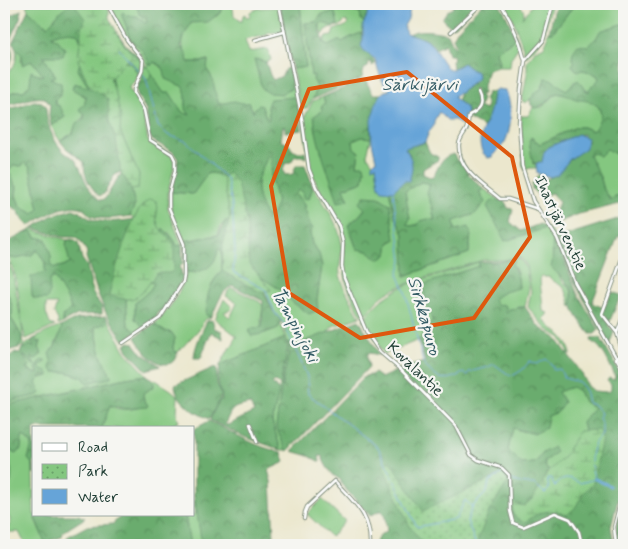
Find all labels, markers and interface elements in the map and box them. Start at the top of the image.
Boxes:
water label: Särkijärvi [382,73,460,97]
street label: Ihastjärventie [529,172,591,274]
water label: Sirkkapuro [401,274,447,359]
water label: Tampinjoki [265,283,326,368]
street label: Kovalantie [382,337,448,401]
legend [32,426,195,516]
text: Road [78,438,108,458]
text: Park [78,462,108,482]
text: Water [78,488,118,508]

